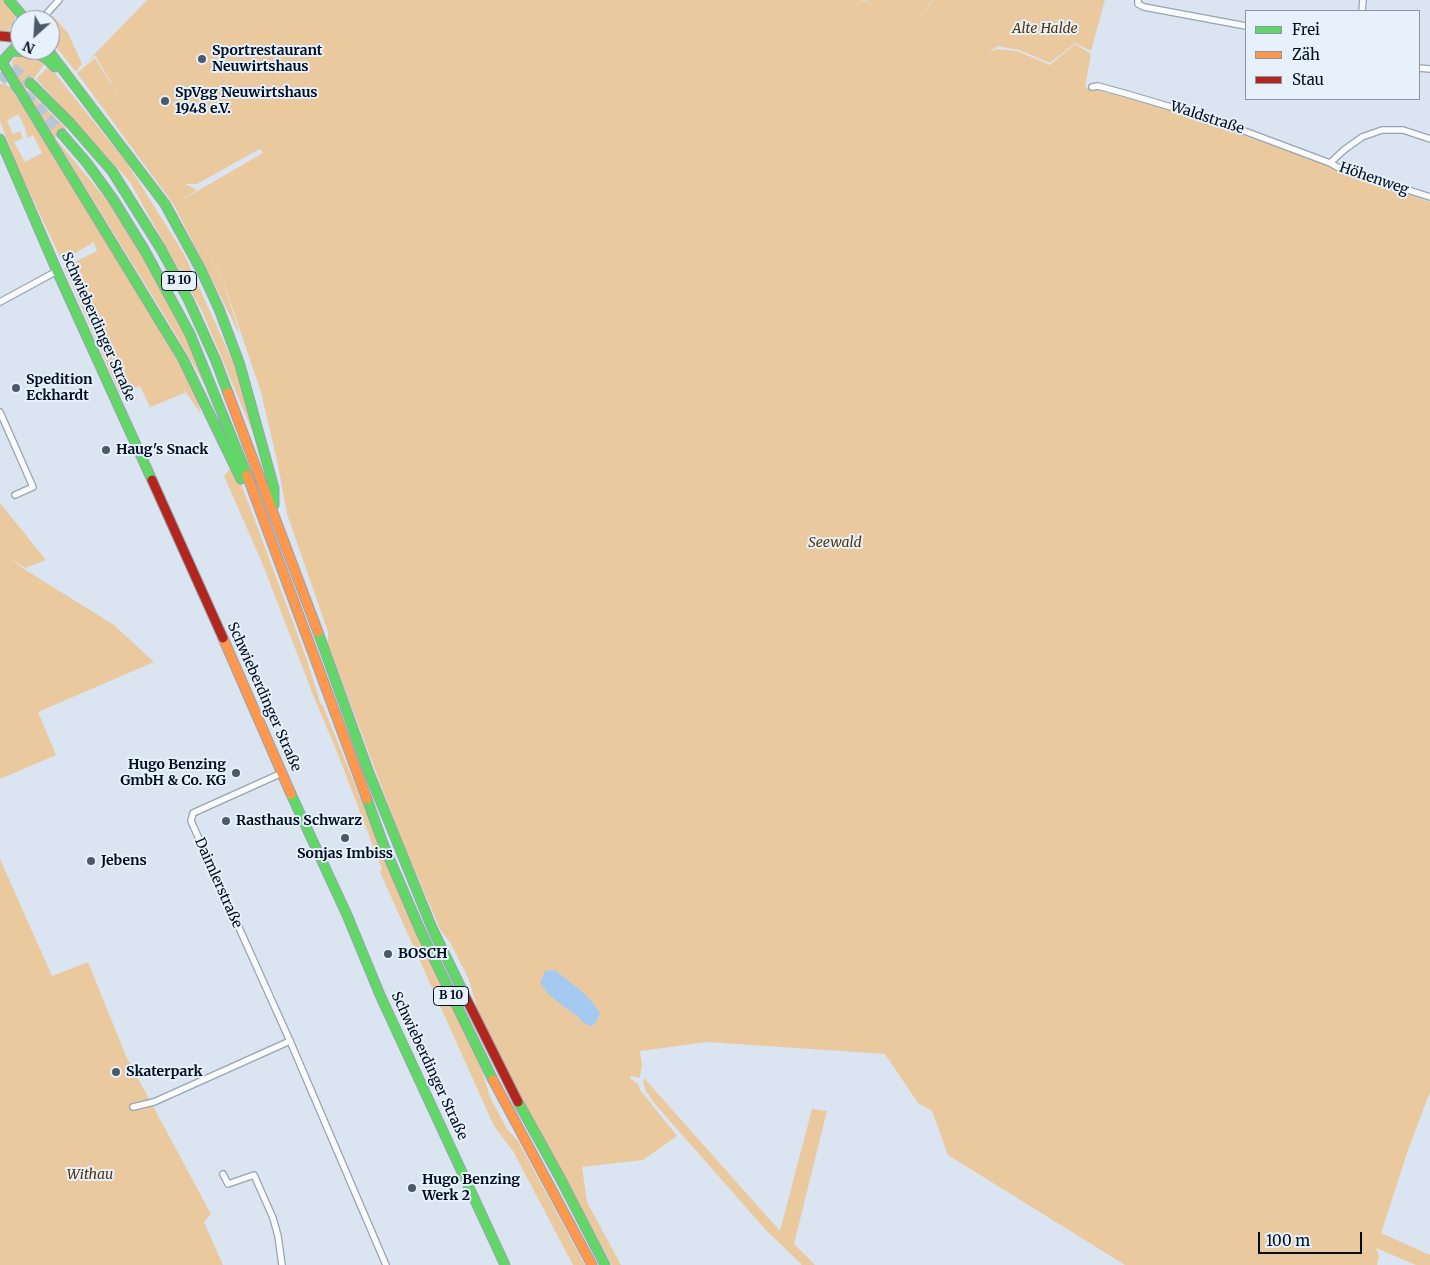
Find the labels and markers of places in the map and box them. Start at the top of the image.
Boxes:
place label: Sportrestaurant Neuwirtshaus [212,43,322,75]
marker: Sportrestaurant Neuwirtshaus [196,53,208,65]
place label: SpVgg Neuwirtshaus 1948 e.V. [175,85,318,118]
marker: SpVgg Neuwirtshaus 1948 e.V. [159,95,171,107]
place label: Spedition Eckhardt [26,372,93,404]
marker: Spedition Eckhardt [10,382,22,394]
place label: Haug's Snack [116,442,208,458]
marker: Haug's Snack [100,444,112,456]
place label: Hugo Benzing GmbH & Co. KG [120,757,226,790]
marker: Hugo Benzing GmbH & Co. KG [230,767,242,779]
place label: Rasthaus Schwarz [236,813,362,829]
marker: Rasthaus Schwarz [220,815,232,827]
marker: Sonjas Imbiss [339,832,351,844]
place label: Sonjas Imbiss [297,846,393,862]
place label: Jebens [101,853,147,869]
marker: Jebens [85,855,97,867]
place label: BOSCH [398,946,448,962]
marker: BOSCH [382,948,394,960]
place label: Skaterpark [126,1064,203,1080]
marker: Skaterpark [110,1066,122,1078]
place label: Hugo Benzing Werk 2 [422,1172,520,1204]
marker: Hugo Benzing Werk 2 [406,1182,418,1194]

